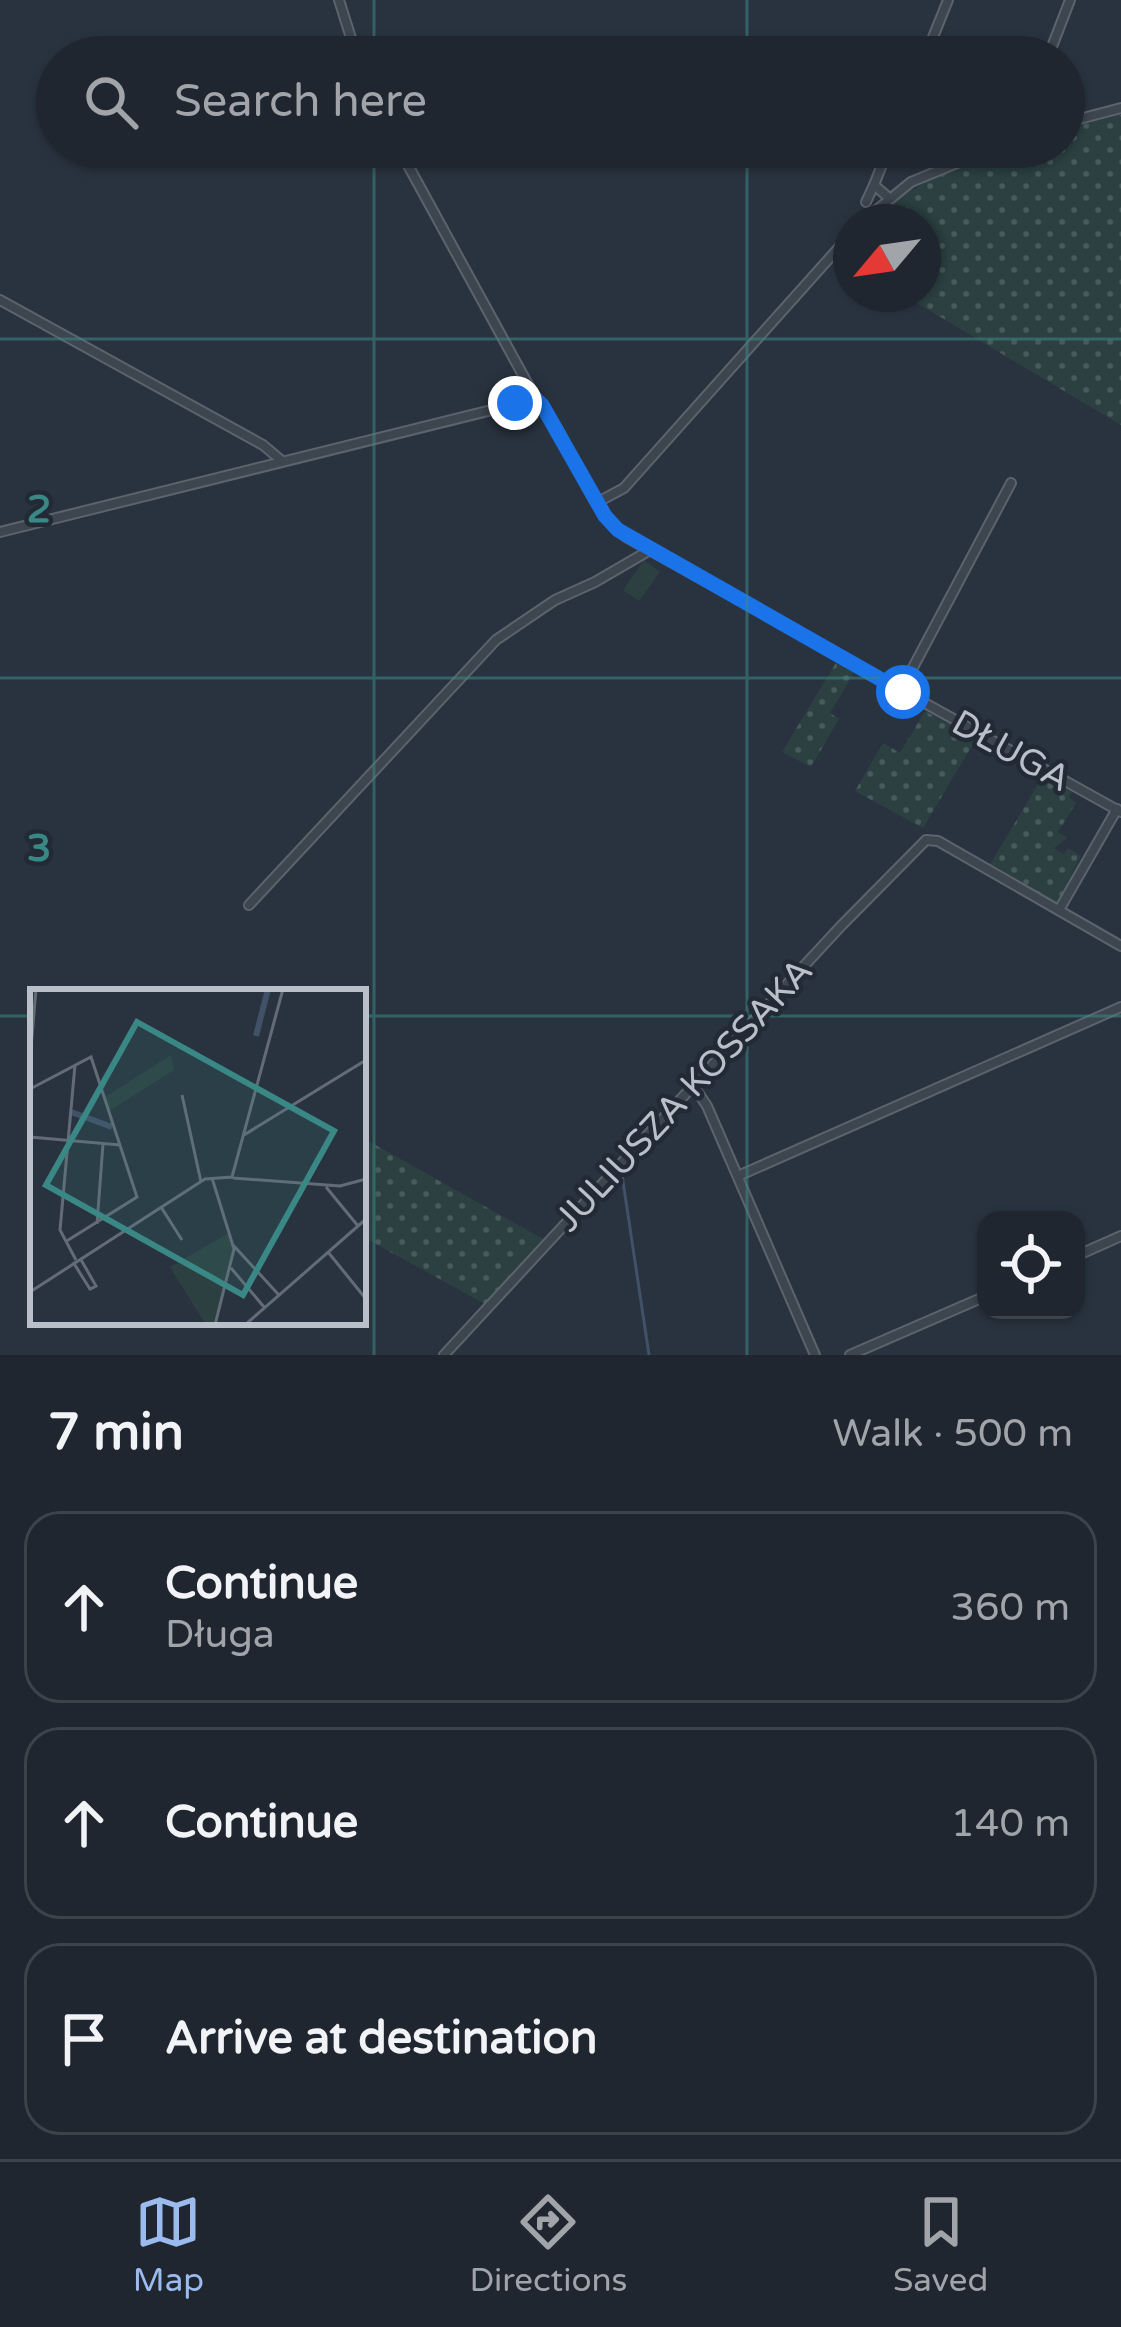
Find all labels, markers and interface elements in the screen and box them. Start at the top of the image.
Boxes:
search box [36,36,1085,168]
icon: search [78,69,144,135]
text: Search here [174,75,427,129]
north arrow [833,204,941,312]
route end [488,376,542,430]
text: 2 [27,486,51,533]
route start [876,665,930,719]
street label: DŁUGA [944,701,1078,801]
text: 3 [27,825,51,872]
street label: JULIUSZA KOSSAKA [546,950,822,1240]
inset map [30,989,366,1325]
map controls [977,1211,1085,1319]
button: locate [977,1211,1085,1319]
text: 7 min [48,1402,184,1464]
text: Walk · 500 m [832,1410,1073,1457]
text: Continue [165,1557,358,1611]
icon: ahead [51,1574,117,1640]
text: 360 m [951,1584,1070,1631]
text: Długa [165,1611,275,1658]
icon: ahead [51,1790,117,1856]
text: Continue [165,1796,358,1850]
text: 140 m [951,1800,1070,1847]
icon: arrive [51,2006,117,2072]
text: Arrive at destination [165,2012,597,2066]
tab: Map [133,2189,204,2300]
tab: Directions [470,2189,627,2300]
tab: Saved [893,2189,988,2300]

